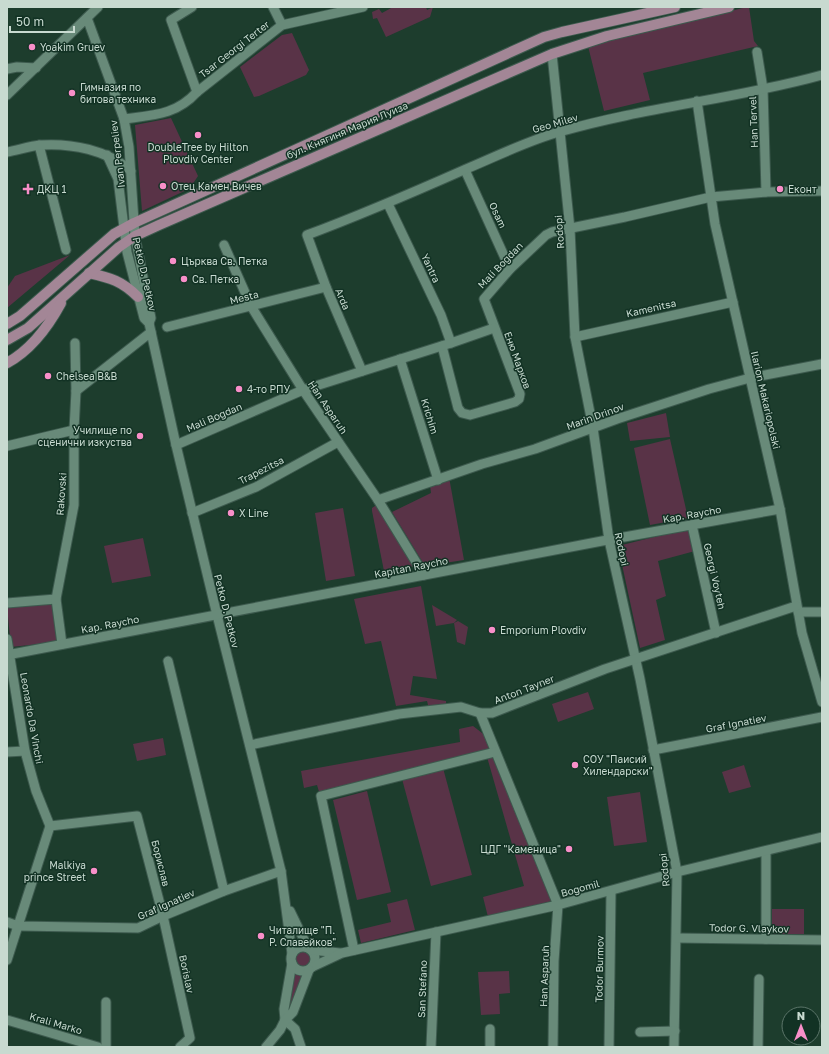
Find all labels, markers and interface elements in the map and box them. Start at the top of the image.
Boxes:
scale bar [10,8,74,34]
text: 50 m [16,14,44,29]
street label: Tsar Georgi Terter [196,18,272,80]
place label: Yoakim Gruev [40,41,106,53]
marker: Yoakim Gruev [27,42,37,52]
place label: Гимназия по битова техника [80,81,156,105]
marker: Гимназия по битова техника [67,88,77,98]
street label: Han Tervel [746,96,760,148]
street label: бул. Княгиня Мария Луиза [284,99,410,161]
street label: Geo Milev [531,111,580,135]
street label: Ivan Perpeliev [107,119,127,188]
marker: DoubleTree by Hilton Plovdiv Center [193,130,203,140]
place label: DoubleTree by Hilton Plovdiv Center [148,141,248,165]
place label: Отец Камен Вичев [171,180,262,192]
marker: Отец Камен Вичев [158,181,168,191]
marker: ДКЦ 1 [22,183,34,195]
place label: ДКЦ 1 [37,183,66,195]
place label: Еконт [788,183,817,195]
marker: Еконт [775,184,785,194]
street label: Osam [487,200,509,230]
street label: Rodopi [552,215,566,249]
street label: Petko D. Petkov [131,236,159,313]
street label: Mali Bogdan [475,239,525,291]
street label: Yantra [419,252,443,284]
place label: Църква Св. Петка [181,255,267,267]
marker: Църква Св. Петка [168,256,178,266]
place label: Св. Петка [192,273,239,285]
marker: Св. Петка [179,274,189,284]
street label: Arda [333,286,353,312]
street label: Mesta [228,288,260,306]
street label: Kamenitsa [625,296,677,320]
street label: Еню Марков [502,330,534,391]
street label: Ilarion Makariopolski [749,350,783,450]
place label: Chelsea B&B [56,370,118,382]
marker: Chelsea B&B [43,371,53,381]
street label: Han Asparuh [306,378,350,436]
place label: 4-то РПУ [247,383,290,395]
marker: 4-то РПУ [234,384,244,394]
street label: Krichim [419,397,441,435]
street label: Mali Bogdan [184,400,244,434]
street label: Marin Drinov [564,400,626,432]
place label: Училище по сценични изкуства [38,424,132,448]
marker: Училище по сценични изкуства [135,431,145,441]
street label: Trapezitsa [236,453,286,487]
street label: Rakovski [54,472,68,516]
street label: Kap. Raycho [662,503,722,525]
place label: X Line [239,507,269,519]
marker: X Line [226,508,236,518]
street label: Rodopi [613,531,631,567]
street label: Georgi Voyteh [702,542,728,610]
street label: Kapitan Raycho [373,554,449,580]
street label: Petko D. Petkov [212,573,242,650]
street label: Kap. Raycho [80,612,140,636]
place label: Emporium Plovdiv [500,624,587,636]
marker: Emporium Plovdiv [487,625,497,635]
street label: Leonardo Da Vinchi [18,671,46,765]
street label: Anton Tayner [492,672,556,706]
street label: Graf Ignatiev [705,711,768,735]
place label: СОУ "Паисий Хилендарски" [583,753,653,777]
marker: СОУ "Паисий Хилендарски" [570,760,580,770]
street label: Борислав [149,839,173,888]
place label: ЦДГ "Каменица" [480,843,561,855]
marker: ЦДГ "Каменица" [564,844,574,854]
street label: Rodopi [656,853,672,887]
place label: Malkiya prince Street [24,859,86,883]
marker: Malkiya prince Street [89,866,99,876]
street label: Bogomil [559,877,601,899]
street label: Graf Ignatiev [135,886,197,922]
street label: Todor G. Vlaykov [709,921,789,935]
place label: Читалище "П. Р. Славейков" [269,924,336,948]
marker: Читалище "П. Р. Славейков" [256,931,266,941]
street label: Todor Burmov [592,935,606,1002]
street label: Han Asparuh [537,945,551,1007]
street label: Borislav [177,954,197,995]
street label: San Stefano [415,960,429,1018]
north arrow [781,1006,821,1046]
text: N [797,1009,805,1022]
street label: Krali Marko [28,1010,84,1036]

